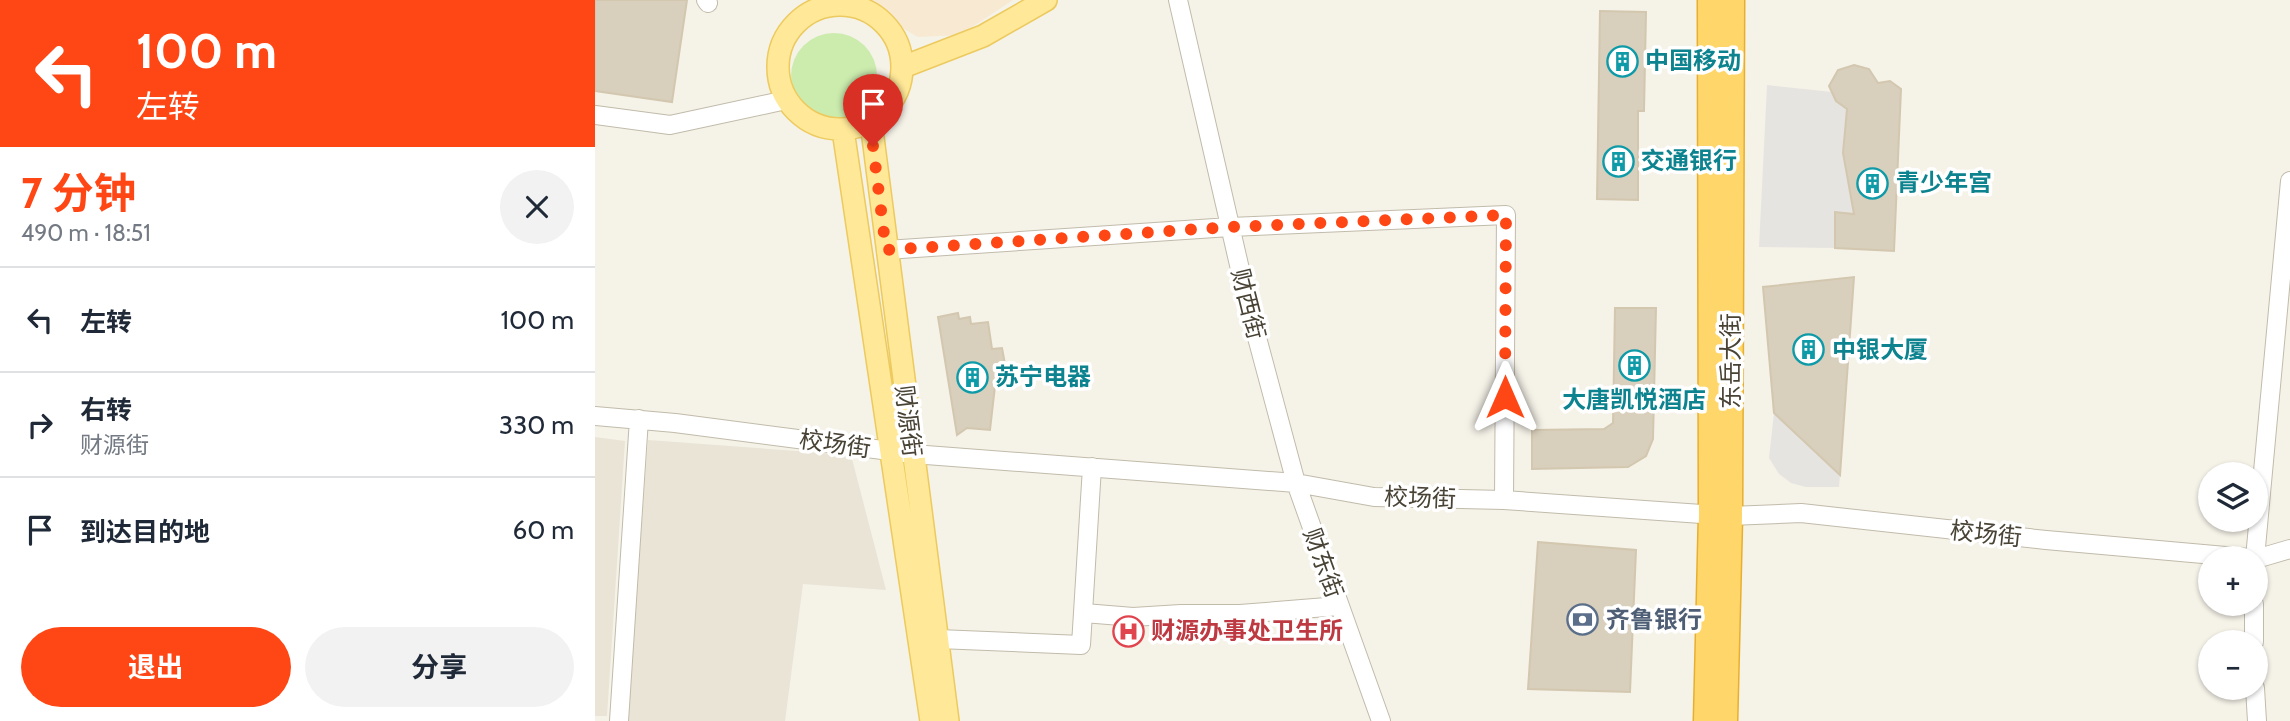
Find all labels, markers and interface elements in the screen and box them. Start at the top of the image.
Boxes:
text: 100 m [136,21,277,80]
icon: left [21,28,112,119]
building icon: 中国移动 [1605,44,1639,78]
place label: 中国移动 [1645,46,1741,75]
pin [843,74,903,146]
icon: arrive [854,85,892,123]
text: 左转 [136,87,200,126]
building icon: 交通银行 [1601,144,1635,178]
place label: 交通银行 [1641,146,1737,175]
building icon: 青少年宫 [1856,166,1890,200]
text: 7 分钟 [21,167,136,219]
place label: 青少年宫 [1896,168,1992,197]
button: close [500,170,574,244]
text: 490 m · 18:51 [21,219,151,247]
street label: 财西街 [1226,265,1271,342]
icon: left [21,301,59,339]
text: 100 m [501,304,574,336]
text: 左转 [80,306,132,338]
street label: 东岳大街 [1716,313,1745,409]
building icon: 中银大厦 [1792,333,1826,367]
place label: 中银大厦 [1832,335,1928,364]
building icon: 大唐凯悦酒店 [1617,349,1651,383]
building icon: 苏宁电器 [955,360,989,394]
position arrow [1468,360,1542,434]
place label: 苏宁电器 [995,362,1091,391]
street label: 财源街 [890,383,927,458]
place label: 大唐凯悦酒店 [1562,385,1706,414]
text: 右转 [80,394,132,426]
icon: right [21,406,59,444]
text: 330 m [499,409,574,441]
street label: 校场街 [797,424,873,463]
text: 财源街 [80,431,149,459]
map controls [2198,462,2268,700]
button: layers [2198,462,2268,532]
street label: 校场街 [1384,482,1457,513]
icon: arrive [21,511,59,549]
text: 60 m [512,514,574,546]
street label: 校场街 [1949,515,2023,552]
text: 到达目的地 [80,516,210,548]
street label: 财东街 [1298,524,1349,602]
button: + [2198,546,2268,616]
bank icon: 齐鲁银行 [1566,603,1600,637]
place label: 齐鲁银行 [1606,605,1702,634]
hospital icon: 财源办事处卫生所 [1111,614,1145,648]
place label: 财源办事处卫生所 [1151,616,1343,645]
button: 退出 [21,627,291,707]
button: 分享 [305,627,574,707]
button: − [2198,630,2268,700]

